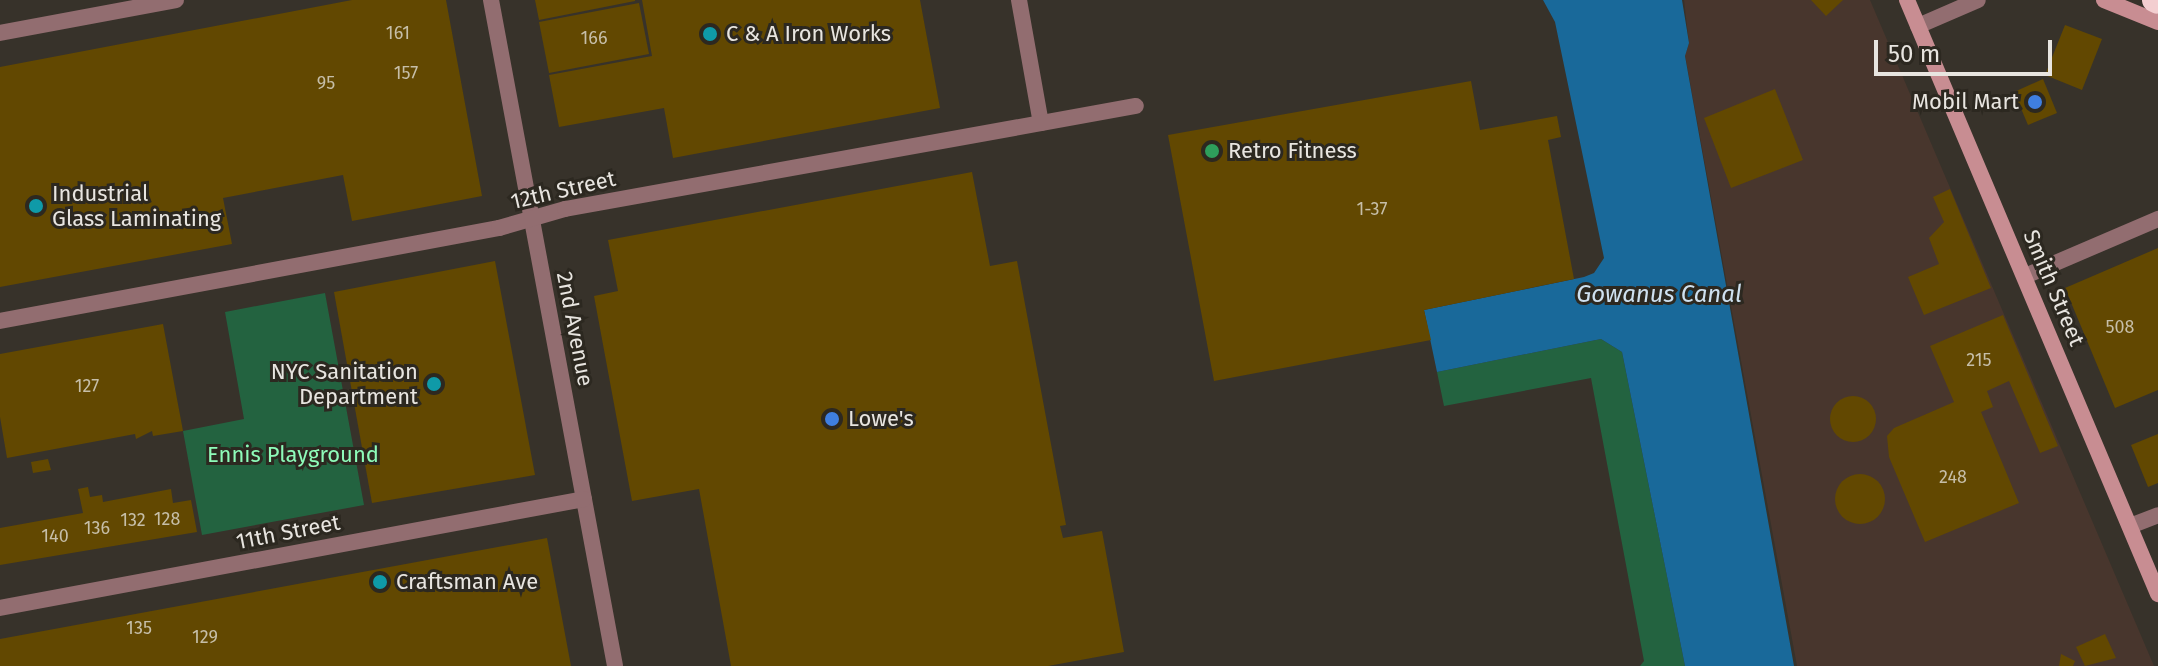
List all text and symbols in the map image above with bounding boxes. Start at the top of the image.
place label: C & A Iron Works [726,21,891,47]
house number: 161 [386,22,410,44]
scale bar [1878,24,2056,74]
marker: C & A Iron Works [701,25,719,43]
house number: 166 [581,27,607,49]
text: 50 m [1888,40,1940,68]
house number: 157 [394,62,418,84]
house number: 95 [317,72,335,94]
place label: Mobil Mart [1912,89,2019,115]
marker: Mobil Mart [2026,93,2044,111]
place label: Retro Fitness [1228,138,1357,164]
marker: Retro Fitness [1203,142,1221,160]
street label: 12th Street [508,165,618,215]
place label: Industrial Glass Laminating [52,180,221,232]
marker: Industrial Glass Laminating [27,197,45,215]
house number: 1-37 [1357,198,1387,220]
street label: Smith Street [2018,226,2090,350]
street label: 2nd Avenue [551,270,599,388]
water label: Gowanus Canal [1576,281,1742,309]
house number: 508 [2106,316,2134,338]
house number: 215 [1966,349,1992,371]
place label: NYC Sanitation Department [271,358,418,410]
house number: 127 [75,375,99,397]
marker: NYC Sanitation Department [425,375,443,393]
place label: Lowe's [848,406,914,432]
marker: Lowe's [823,410,841,428]
park label: Ennis Playground [207,442,379,468]
house number: 248 [1939,466,1967,488]
house number: 128 [154,508,180,530]
house number: 132 [120,509,146,531]
street label: 11th Street [234,509,342,555]
house number: 136 [84,517,110,539]
house number: 140 [41,525,69,547]
place label: Craftsman Ave [396,569,538,595]
marker: Craftsman Ave [371,573,389,591]
house number: 135 [126,617,152,639]
house number: 129 [192,626,218,648]

